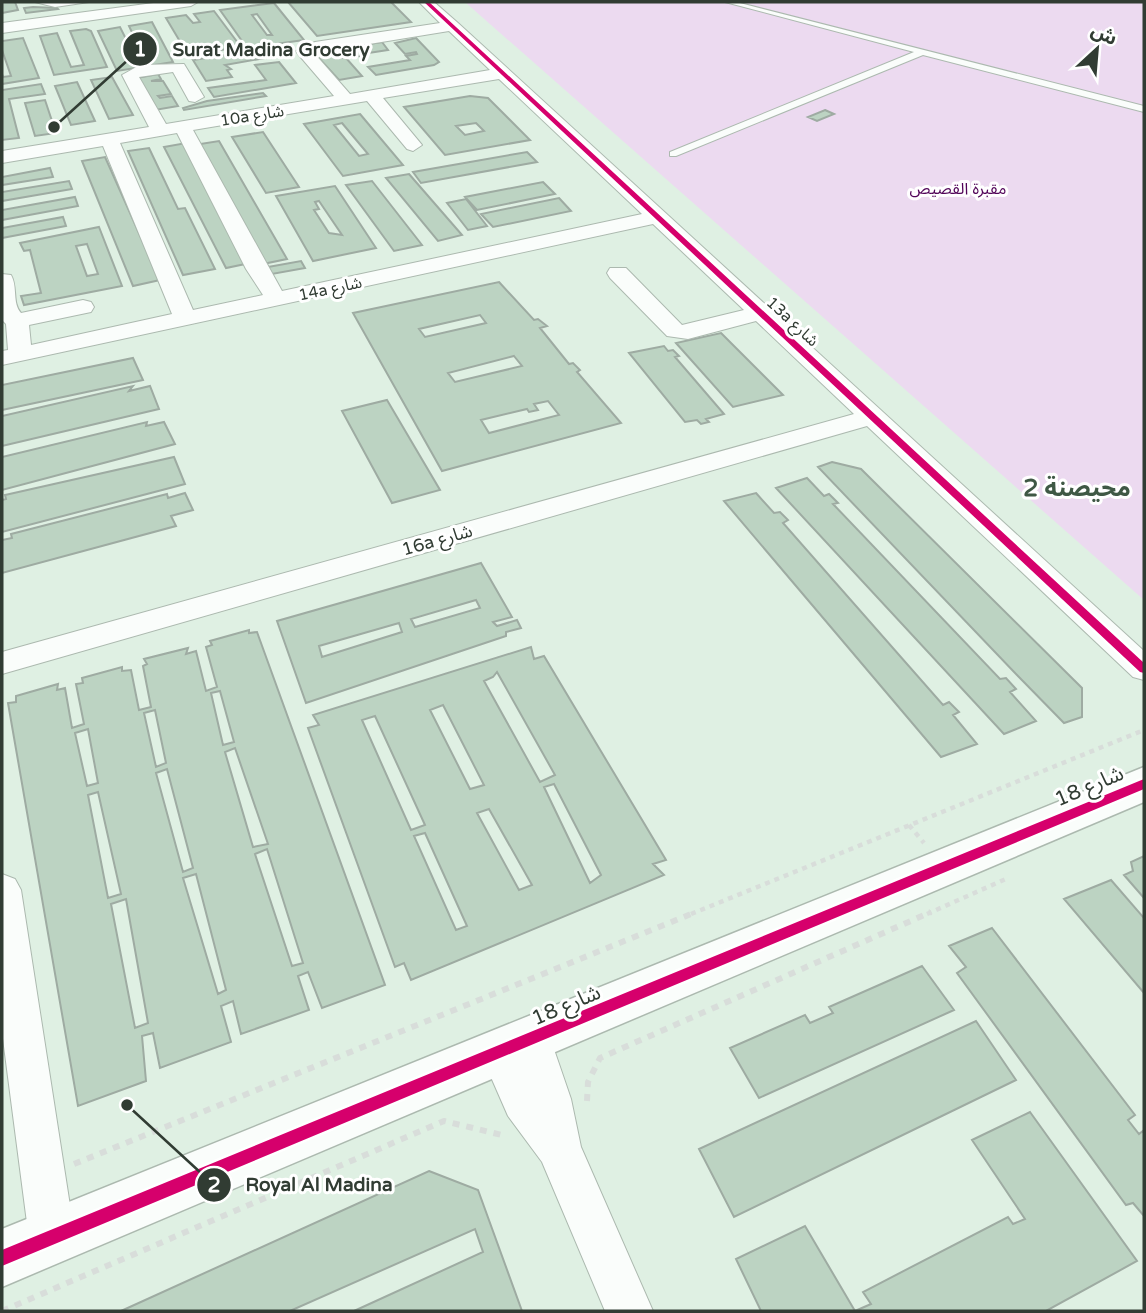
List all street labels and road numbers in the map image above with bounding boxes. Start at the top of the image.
street label: 10a شارع [219,101,286,133]
street label: 14a شارع [297,272,364,307]
street label: 13a شارع [761,292,823,352]
street label: 16a شارع [399,519,476,563]
street label: شارع 18 [1051,761,1128,814]
street label: شارع 18 [528,980,605,1033]

